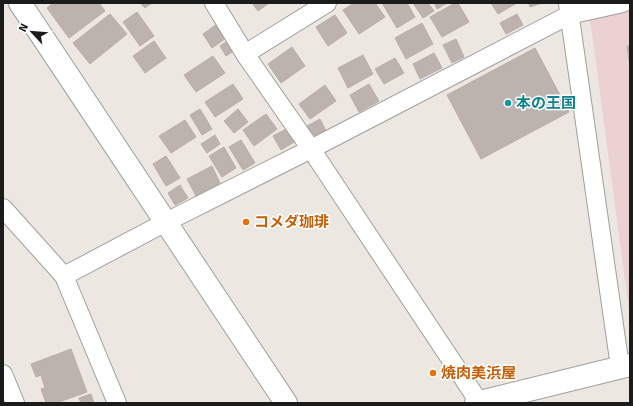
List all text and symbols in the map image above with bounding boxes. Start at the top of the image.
north arrow [12,12,52,52]
text: N [16,22,31,34]
place label: 本の王国 [516,94,576,112]
marker: 本の王国 [503,98,513,108]
place label: コメダ珈琲 [254,213,329,231]
marker: コメダ珈琲 [241,217,251,227]
place label: 焼肉美浜屋 [441,364,516,382]
marker: 焼肉美浜屋 [428,368,438,378]

